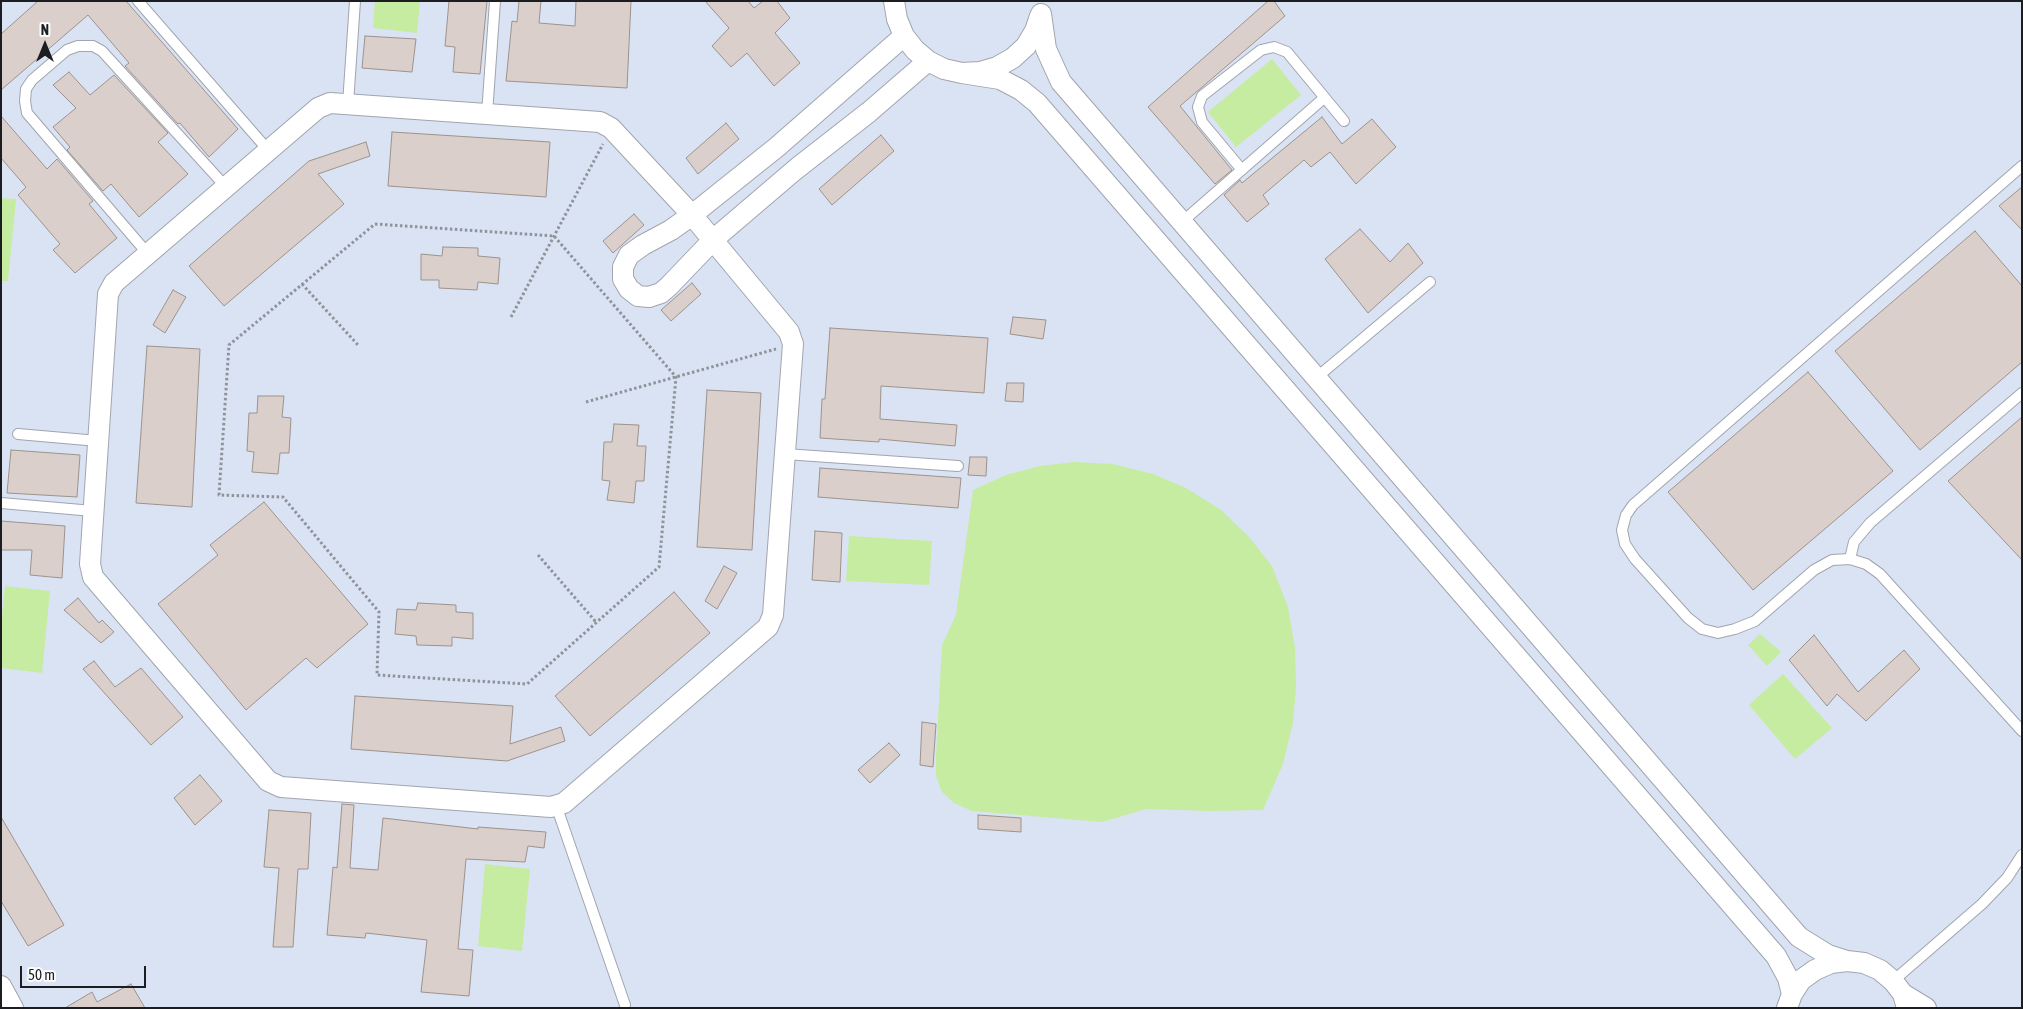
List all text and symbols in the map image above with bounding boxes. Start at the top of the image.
north arrow [20,20,70,70]
text: N [41,22,49,38]
scale bar [22,956,149,988]
text: 50 m [28,966,55,983]

